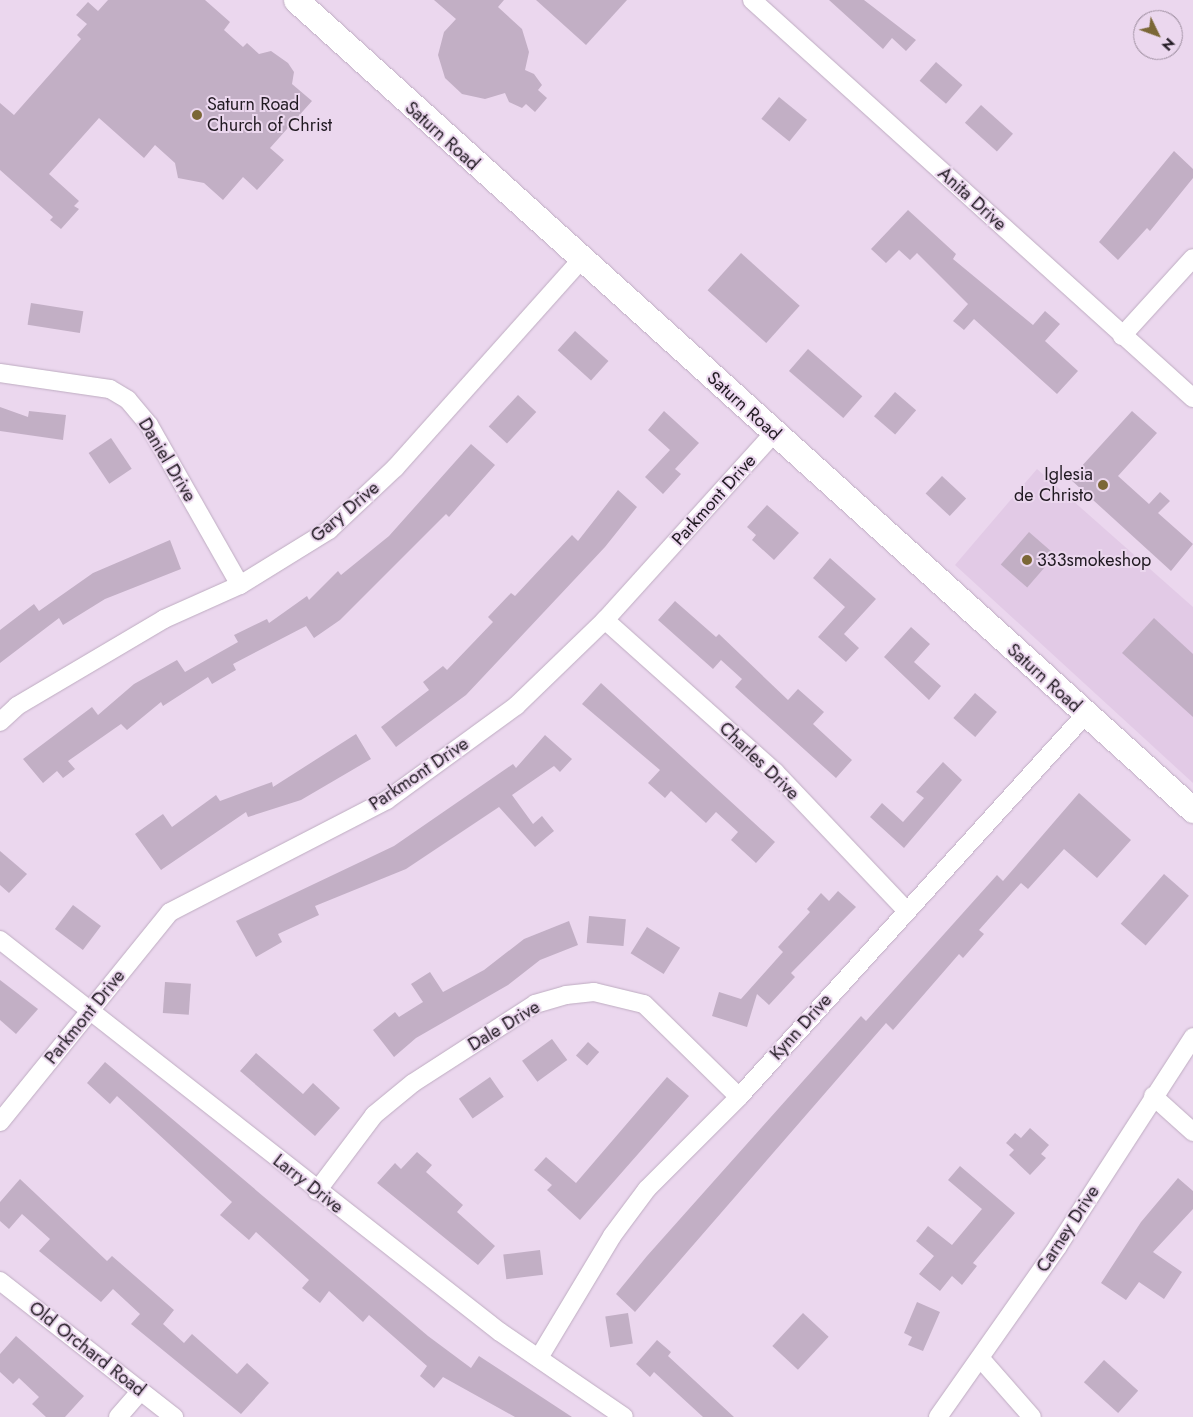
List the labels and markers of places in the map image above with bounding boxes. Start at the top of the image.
place label: Saturn Road Church of Christ [207,94,332,136]
marker: Saturn Road Church of Christ [191,109,203,121]
place label: Iglesia de Christo [1014,464,1093,506]
marker: Iglesia de Christo [1097,479,1109,491]
place label: 333smokeshop [1037,549,1151,571]
marker: 333smokeshop [1021,554,1033,566]

